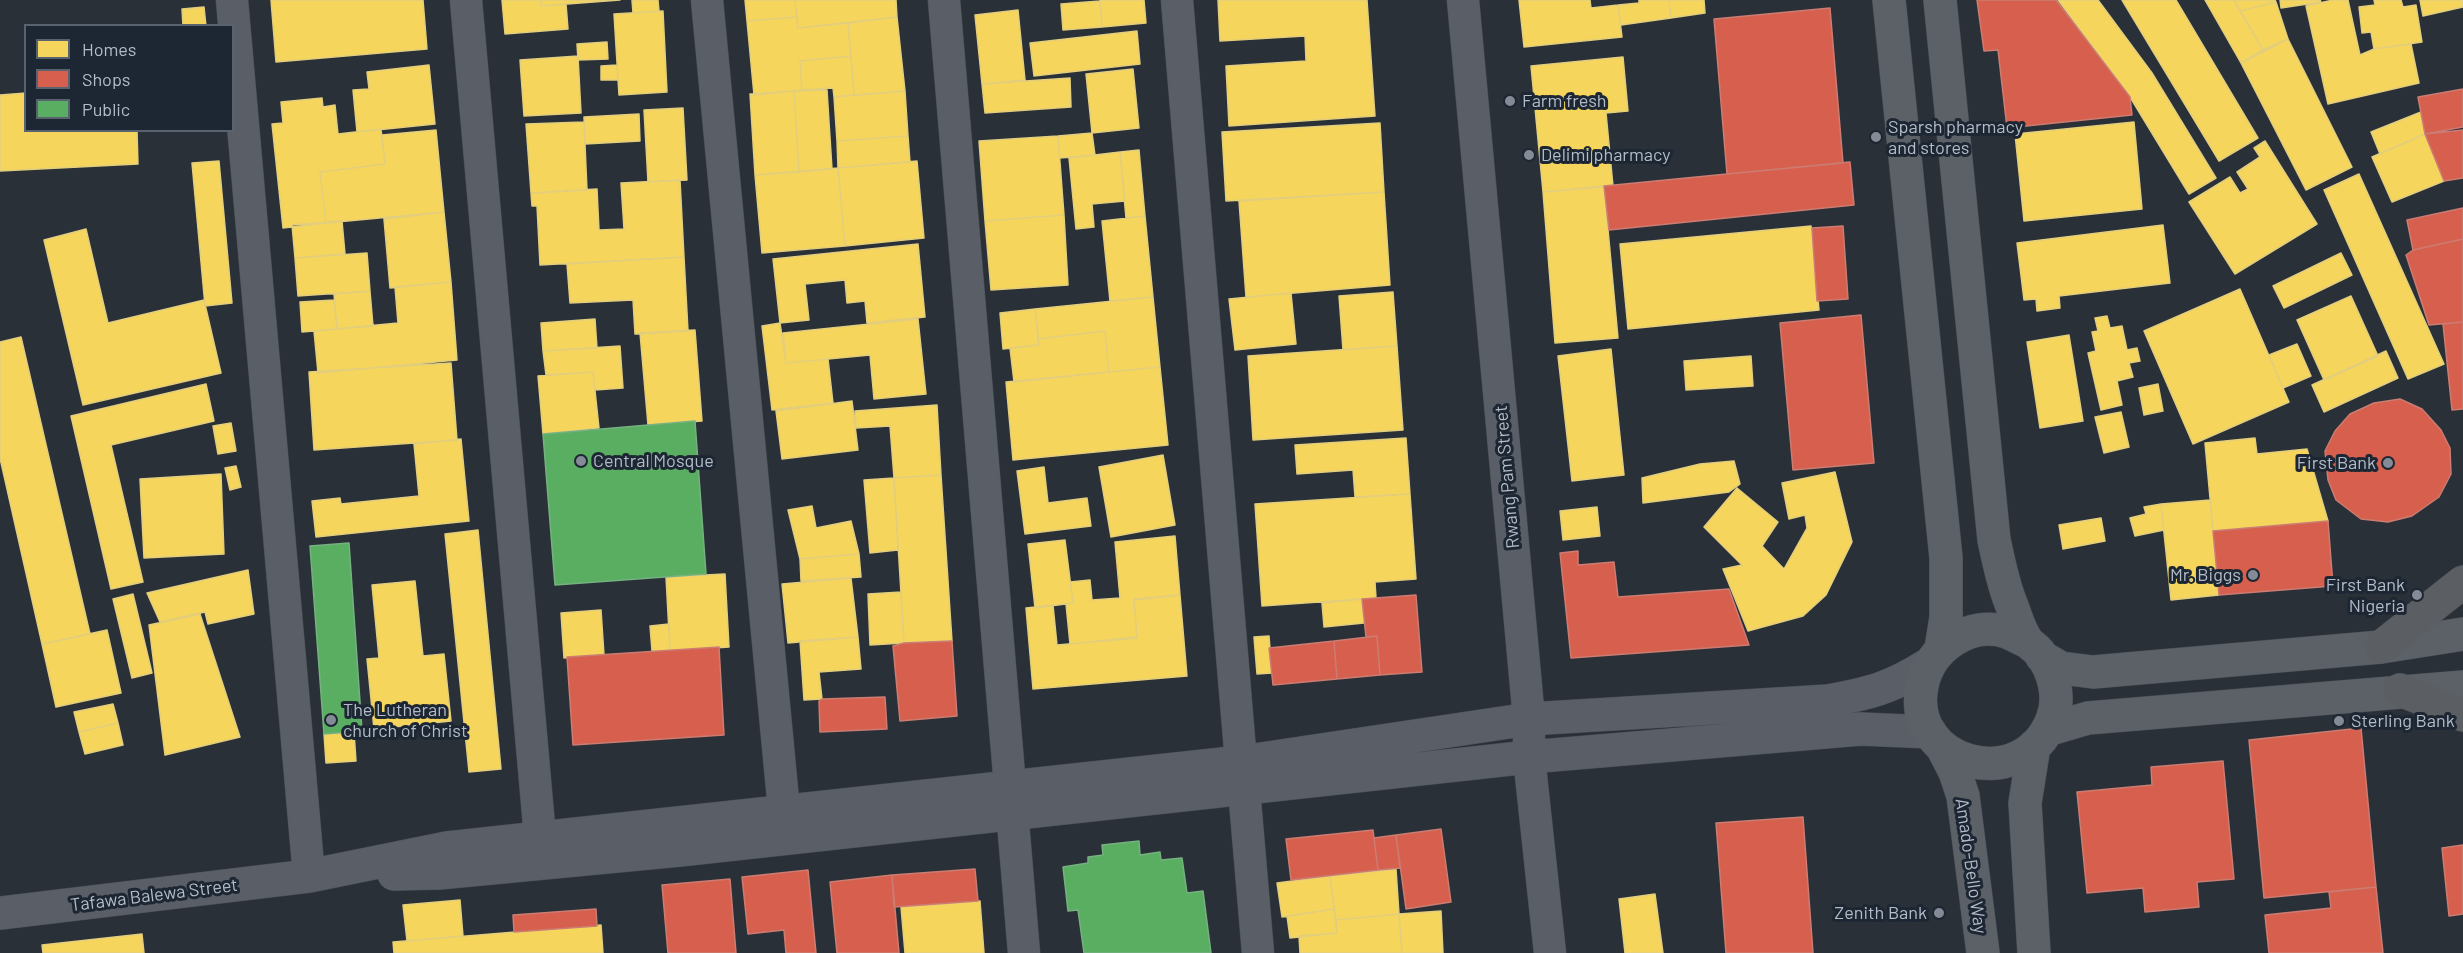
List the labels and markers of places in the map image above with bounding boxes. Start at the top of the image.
place label: Farm fresh [1522,90,1607,112]
marker: Farm fresh [1503,94,1517,108]
place label: Sparsh pharmacy and stores [1888,116,2023,158]
marker: Sparsh pharmacy and stores [1869,130,1883,144]
place label: Delimi pharmacy [1541,144,1671,166]
marker: Delimi pharmacy [1522,148,1536,162]
place label: Central Mosque [593,450,714,472]
place label: First Bank [2297,452,2376,474]
marker: Central Mosque [574,454,588,468]
marker: First Bank [2381,456,2395,470]
place label: Mr. Biggs [2170,564,2241,586]
marker: Mr. Biggs [2246,568,2260,582]
place label: First Bank Nigeria [2326,574,2405,616]
marker: First Bank Nigeria [2410,588,2424,602]
place label: The Lutheran church of Christ [343,699,468,742]
place label: Sterling Bank [2351,710,2455,732]
marker: The Lutheran church of Christ [324,713,338,727]
marker: Sterling Bank [2332,714,2346,728]
place label: Zenith Bank [1834,902,1927,924]
marker: Zenith Bank [1932,906,1946,920]

